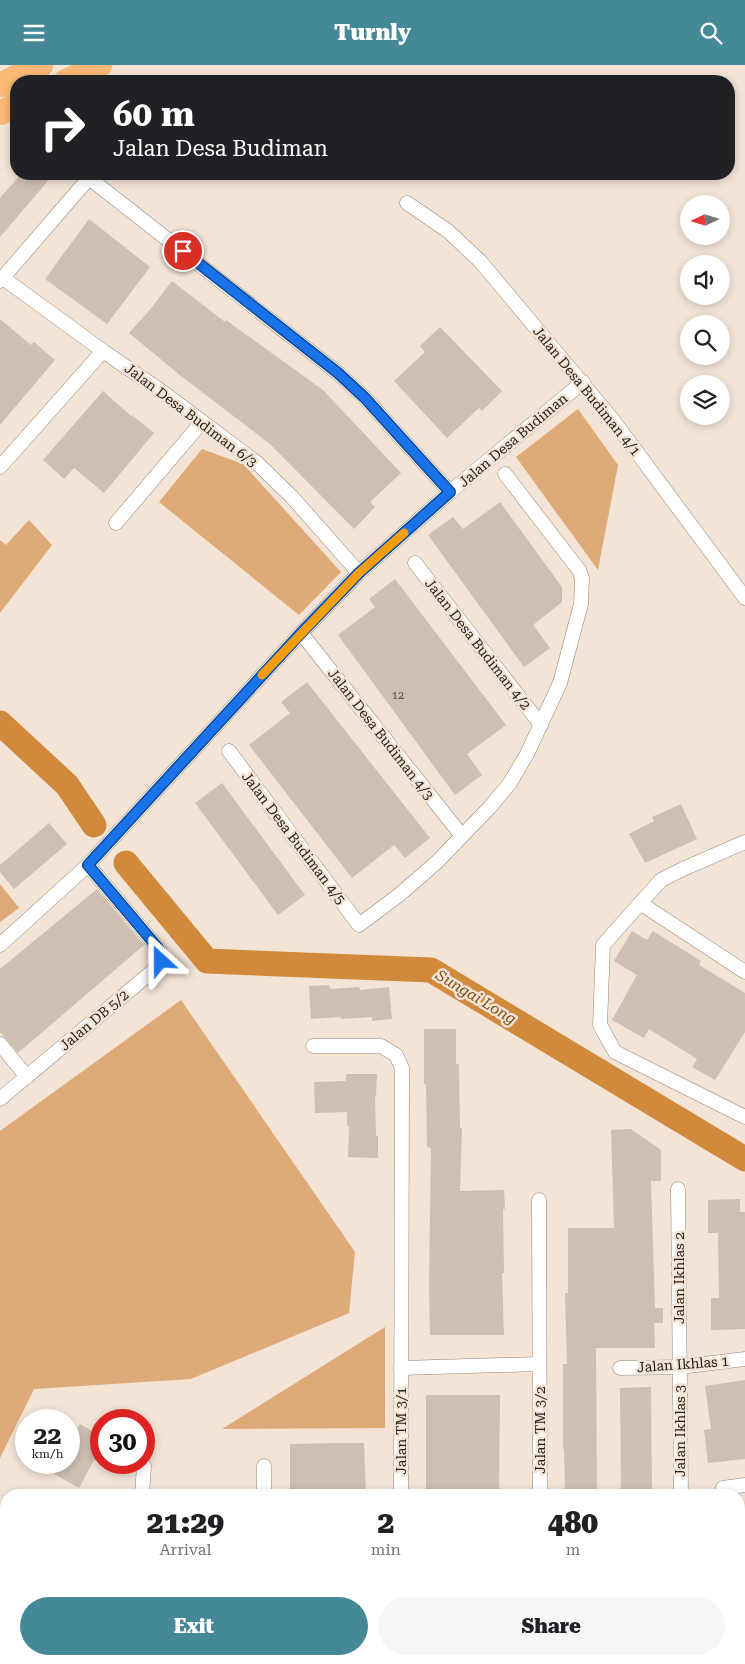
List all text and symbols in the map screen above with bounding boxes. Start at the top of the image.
icon: menu [20,19,48,47]
icon: search [697,19,725,47]
text: Turnly [334,20,411,45]
text: 60 m [113,94,195,135]
icon: right [30,95,95,160]
text: Jalan Desa Budiman [113,136,328,161]
north arrow [680,195,730,245]
map controls [680,195,730,425]
pin [162,230,204,272]
icon: arrive [169,237,197,265]
button: sound [680,255,730,305]
button: search [680,315,730,365]
street label: Jalan Desa Budiman 4/1 [530,323,644,459]
street label: Jalan Desa Budiman 6/3 [122,360,261,470]
button: layers [680,375,730,425]
street label: Jalan Desa Budiman [455,390,571,490]
street label: Jalan Desa Budiman 4/2 [422,575,534,713]
street label: Jalan Desa Budiman 4/3 [325,665,437,803]
house number: 12 [392,689,404,702]
street label: Jalan Desa Budiman 4/5 [239,769,349,908]
position arrow [134,934,186,986]
water label: Sungai Long [432,965,520,1028]
street label: Jalan DB 5/2 [56,986,132,1053]
street label: Jalan Ikhlas 2 [671,1232,687,1324]
street label: Jalan Ikhlas 1 [636,1353,730,1375]
street label: Jalan Ikhlas 3 [672,1385,688,1477]
street label: Jalan TM 3/2 [532,1386,548,1474]
street label: Jalan TM 3/1 [393,1387,409,1475]
speed limit sign: 30 [90,1409,155,1474]
text: 22 [33,1421,62,1450]
text: km/h [31,1447,64,1461]
text: 21:29 [147,1505,224,1540]
text: 2 [377,1505,394,1540]
text: 480 [548,1505,598,1540]
text: Arrival [159,1540,211,1559]
text: min [371,1540,401,1559]
text: m [566,1540,580,1559]
button: Exit [20,1597,368,1655]
button: Share [378,1597,725,1655]

